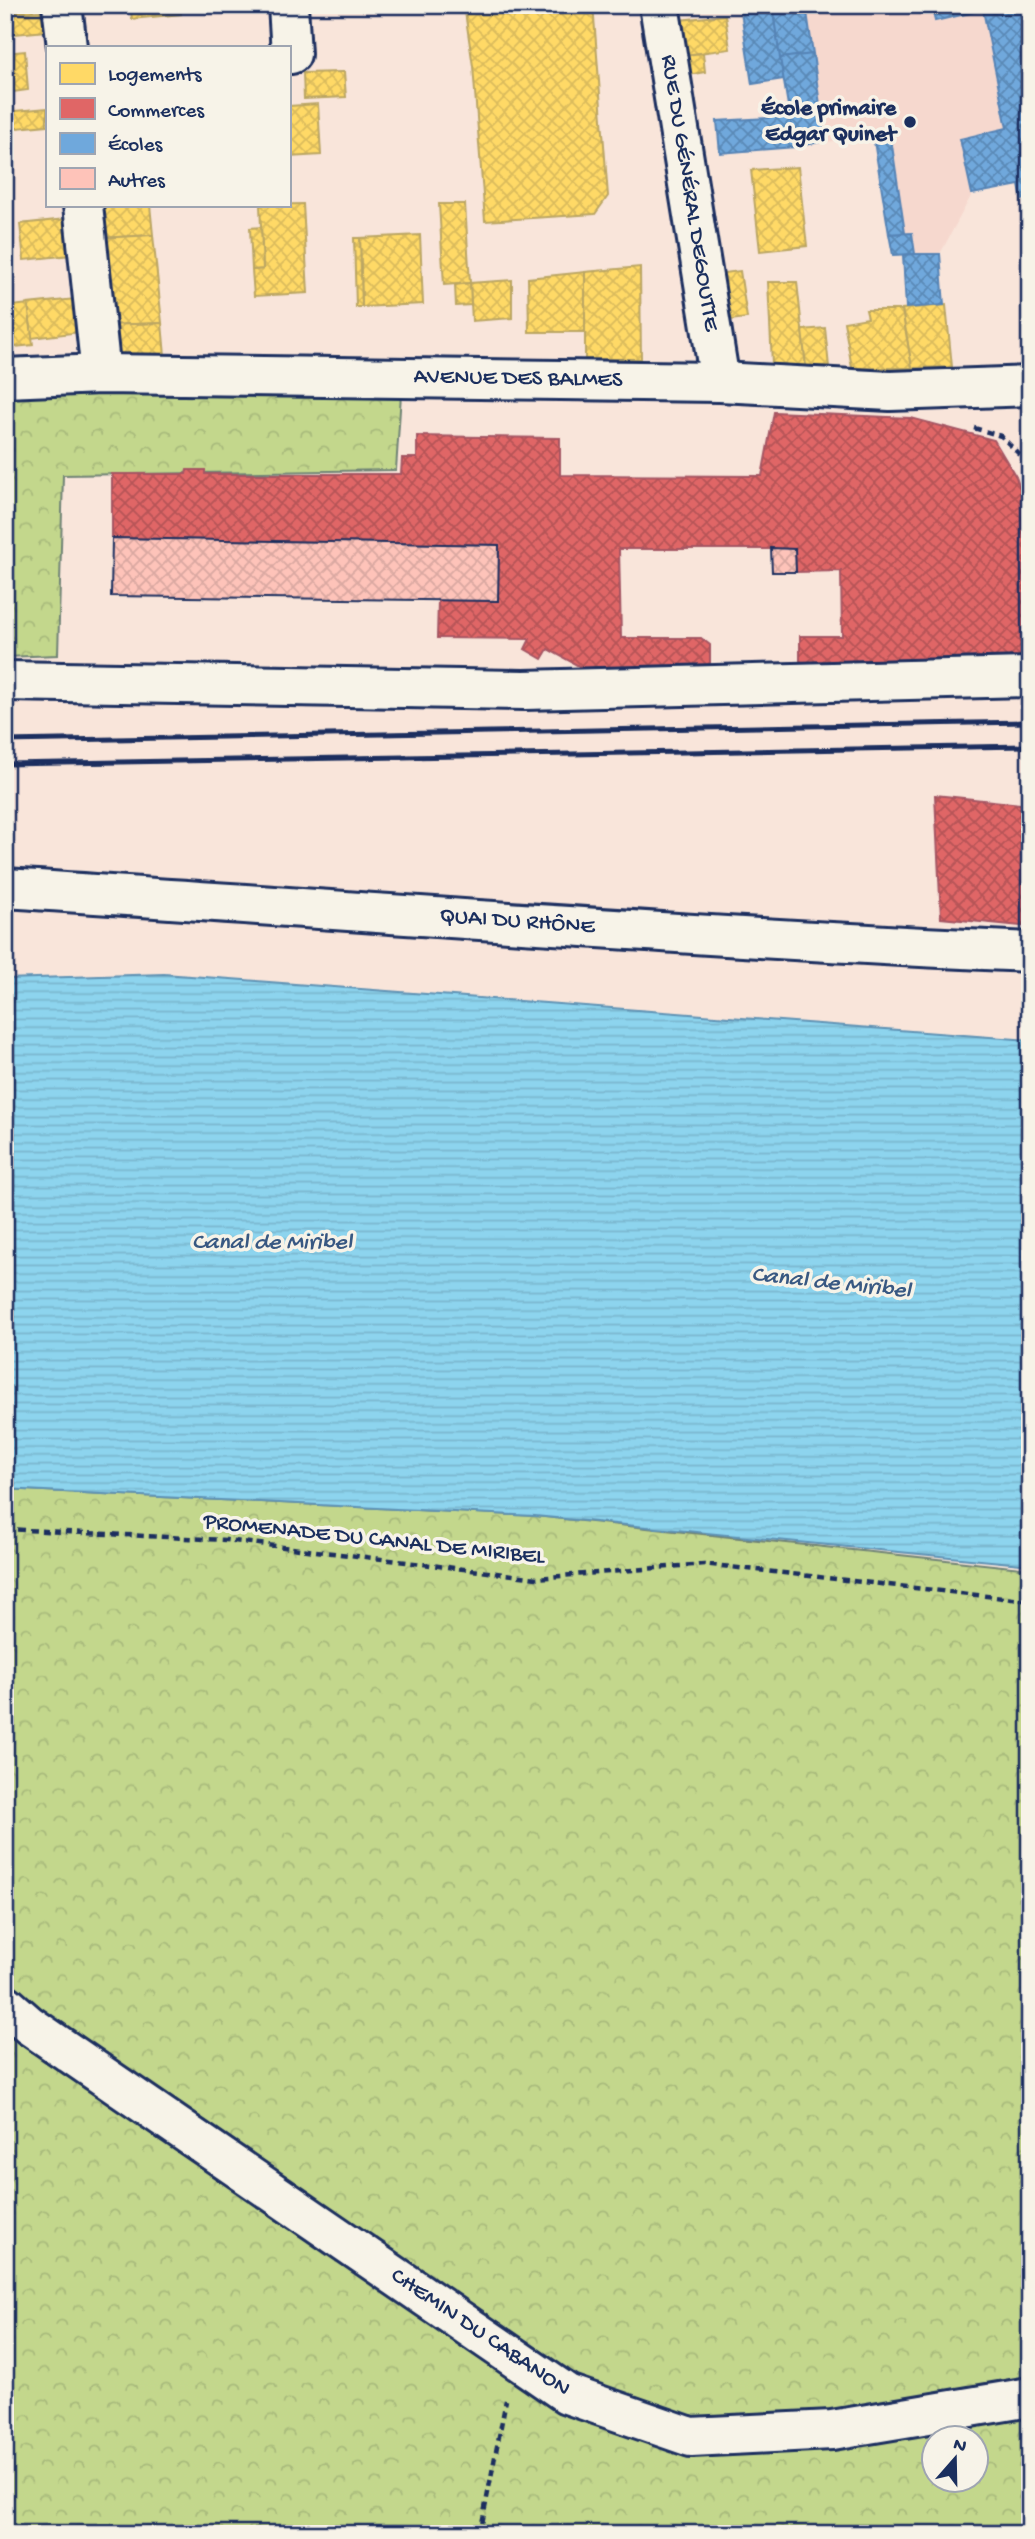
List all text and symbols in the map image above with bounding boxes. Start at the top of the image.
legend [46,46,290,206]
street label: RUE DU GÉNÉRAL DEGOUTTE [654,53,724,335]
text: Logements [108,64,203,89]
place label: École primaire Edgar Quinet [761,96,899,149]
text: Commerces [108,100,205,125]
marker: École primaire Edgar Quinet [902,114,918,130]
text: Écoles [108,134,164,159]
text: Autres [108,170,166,195]
street label: AVENUE DES BALMES [413,364,623,394]
street label: QUAI DU RHÔNE [439,903,597,941]
water label: Canal de Miribel [192,1229,354,1258]
water label: Canal de Miribel [750,1261,914,1307]
street label: PROMENADE DU CANAL DE MIRIBEL [201,1509,547,1572]
street label: CHEMIN DU CABANON [385,2263,575,2403]
north arrow [920,2424,990,2494]
text: N [950,2433,969,2459]

